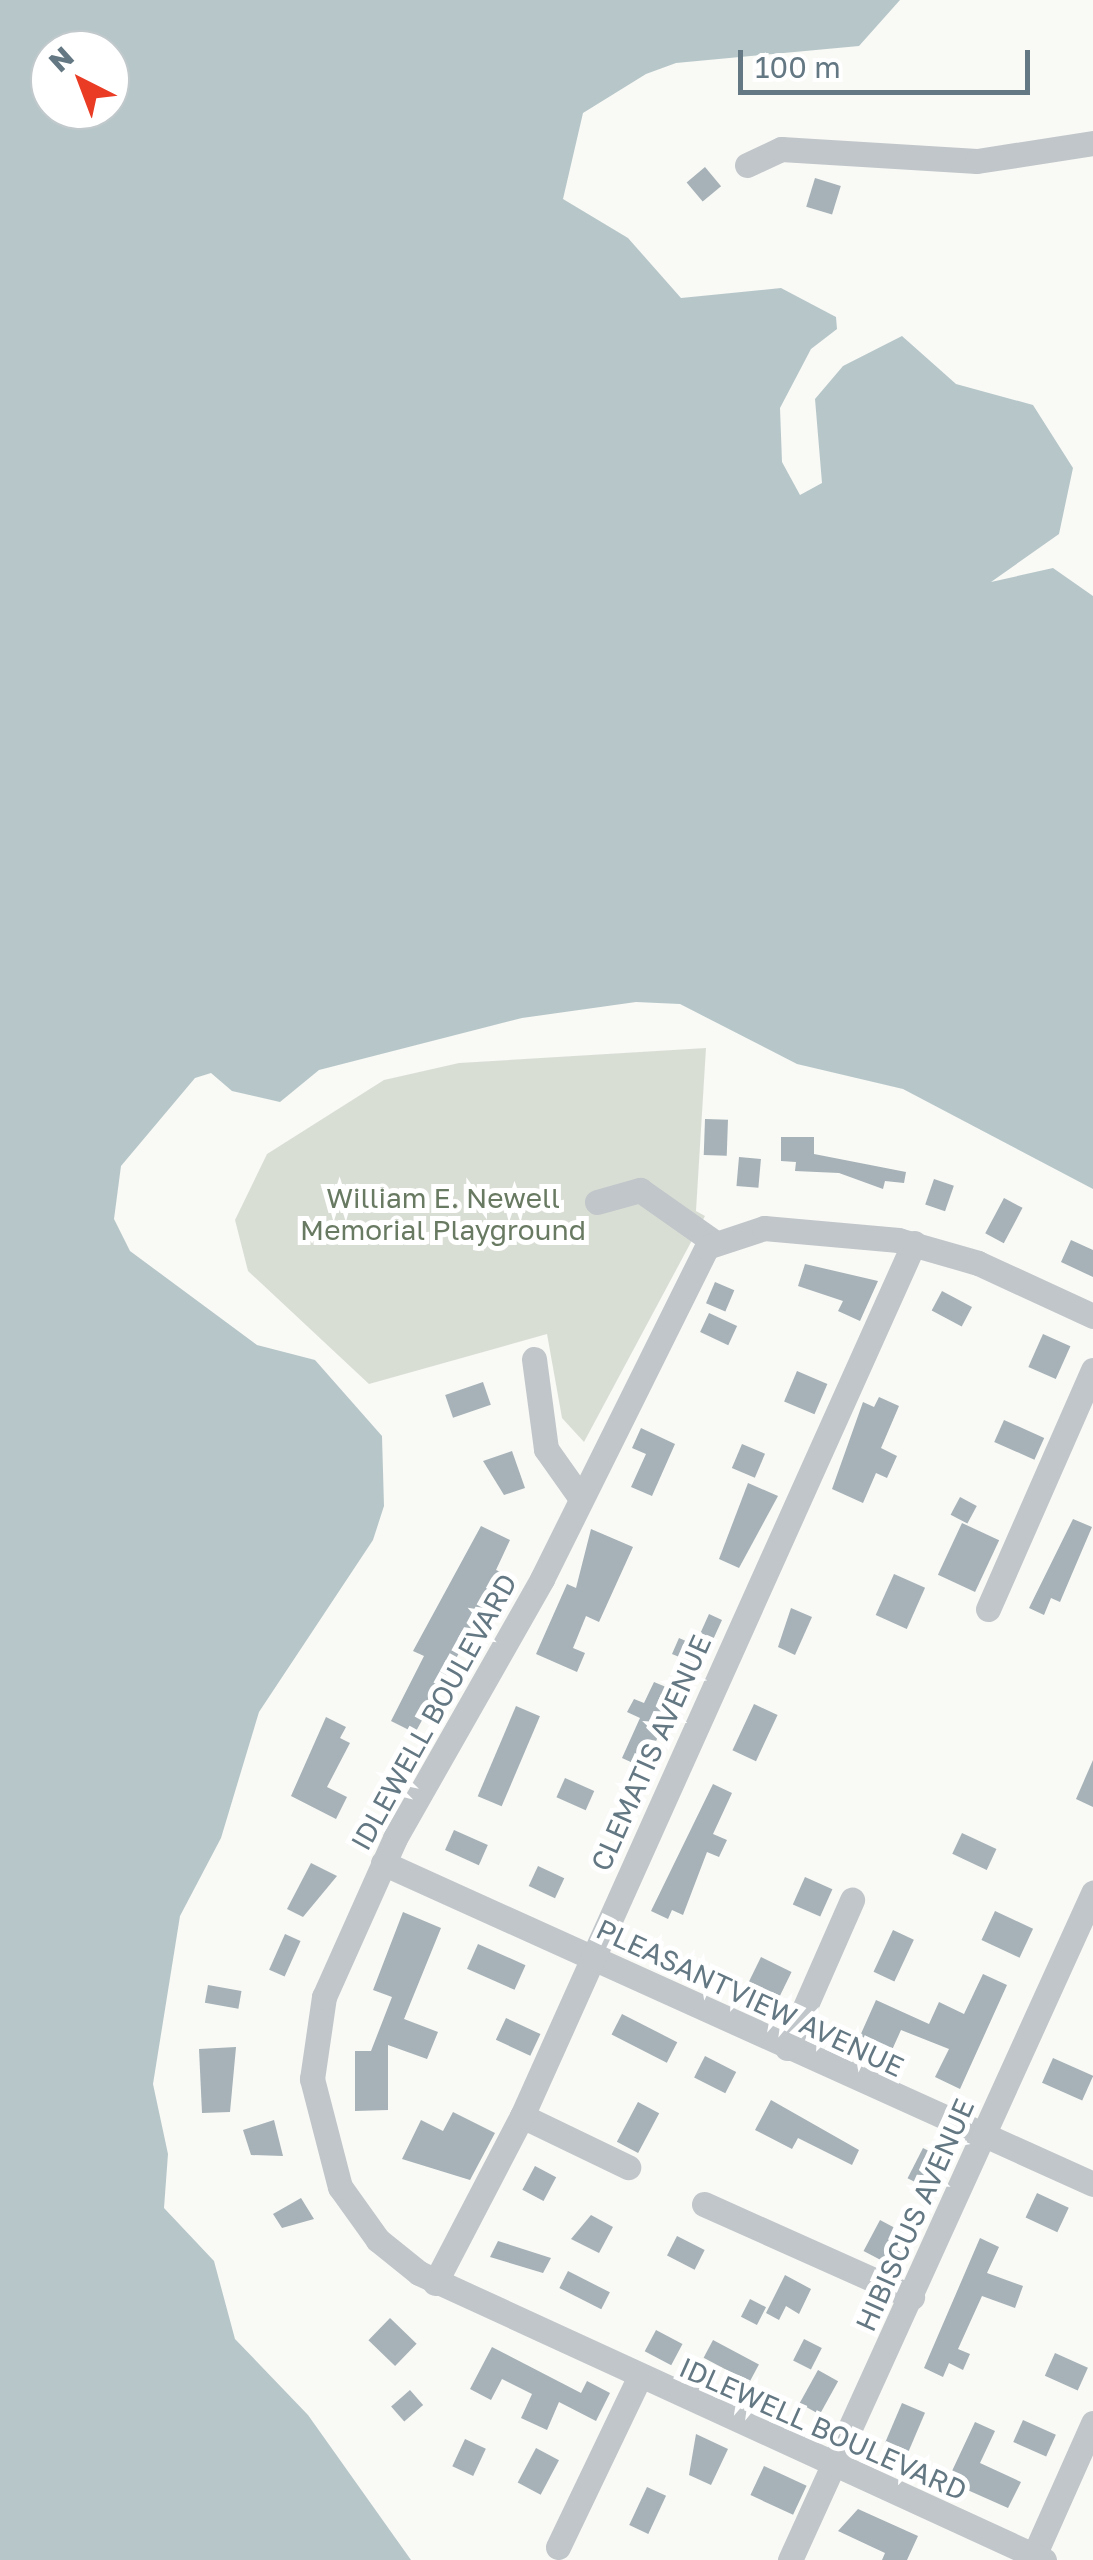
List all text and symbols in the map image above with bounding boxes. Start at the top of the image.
north arrow [30,30,130,130]
scale bar [743,30,1036,92]
text: N [42,39,80,78]
text: 100 m [755,49,841,85]
park label: William E. Newell Memorial Playground [300,1181,586,1247]
street label: IDLEWELL BOULEVARD [344,1568,524,1856]
street label: CLEMATIS AVENUE [584,1630,718,1876]
street label: PLEASANTVIEW AVENUE [591,1912,909,2084]
street label: HIBISCUS AVENUE [849,2094,981,2336]
street label: IDLEWELL BOULEVARD [674,2350,972,2508]

